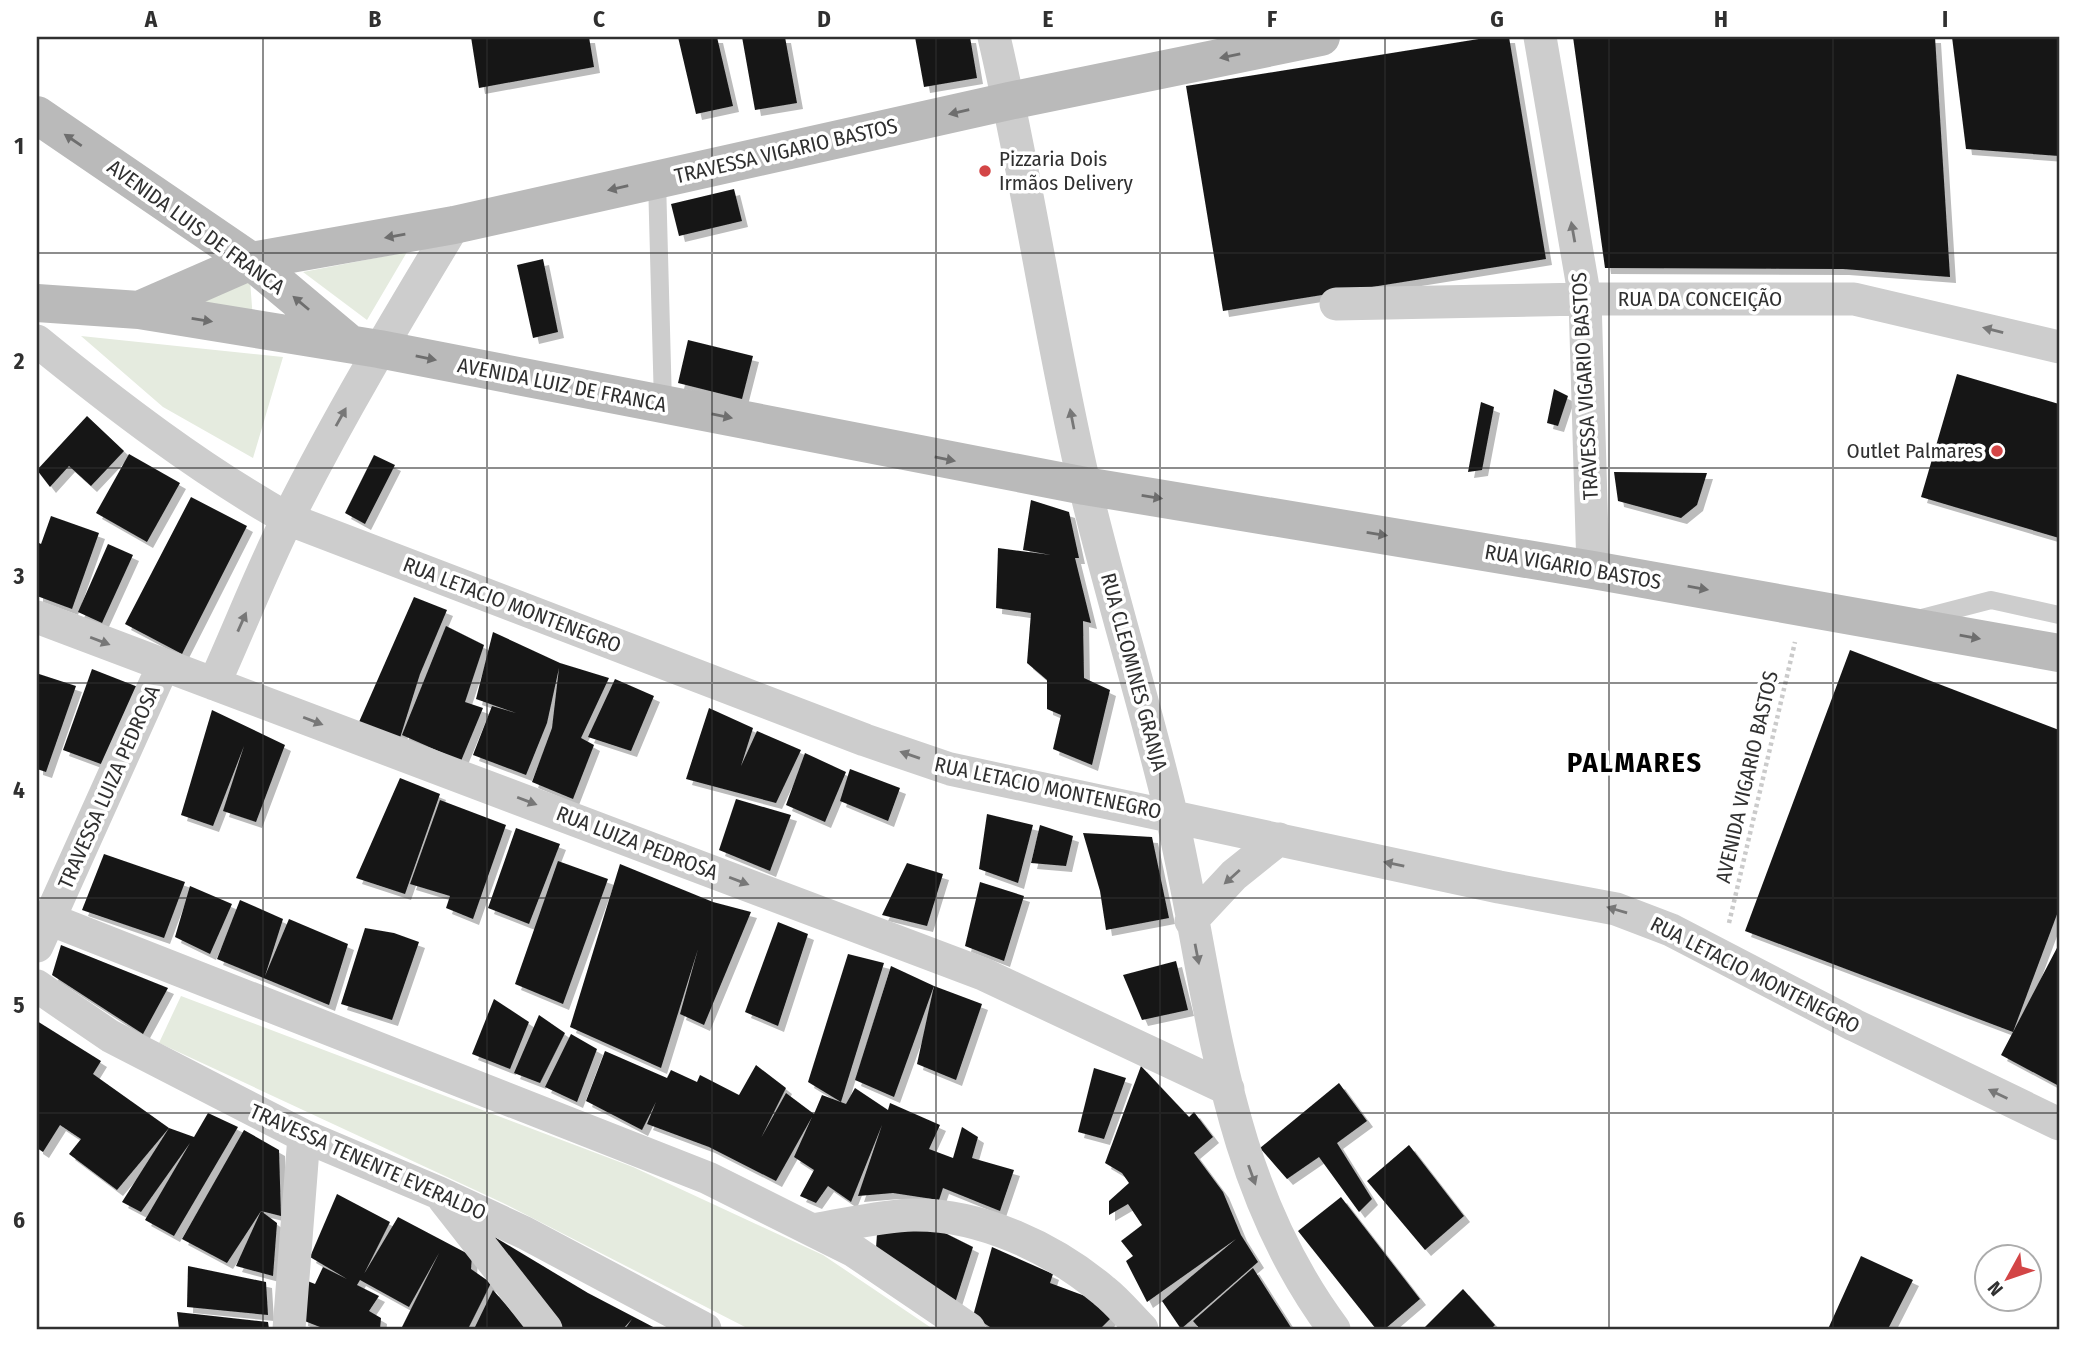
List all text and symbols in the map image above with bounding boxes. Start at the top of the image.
text: A [144,5,158,33]
text: B [369,5,382,33]
text: C [593,5,605,33]
text: D [817,5,831,33]
text: E [1043,5,1054,33]
text: F [1267,5,1277,33]
text: G [1490,5,1504,33]
text: H [1714,5,1728,33]
text: I [1942,5,1948,33]
one-way arrow [1219,50,1241,61]
one-way arrow [948,107,970,118]
street label: TRAVESSA VIGARIO BASTOS [672,113,900,189]
text: 1 [14,132,24,160]
one-way arrow [64,134,83,147]
place label: Pizzaria Dois Irmãos Delivery [999,146,1134,196]
street label: AVENIDA LUIS DE FRANCA [102,154,290,300]
marker: Pizzaria Dois Irmãos Delivery [977,163,993,179]
one-way arrow [606,183,628,194]
one-way arrow [1567,221,1578,243]
one-way arrow [384,231,406,242]
street label: TRAVESSA VIGARIO BASTOS [1566,271,1604,501]
street label: RUA DA CONCEIÇÃO [1618,286,1782,312]
one-way arrow [292,296,309,311]
one-way arrow [191,315,213,326]
one-way arrow [1982,324,2004,335]
text: 2 [13,347,25,375]
street label: AVENIDA LUIZ DE FRANCA [455,352,669,418]
one-way arrow [415,353,437,364]
one-way arrow [335,407,347,427]
one-way arrow [1066,408,1077,430]
one-way arrow [711,410,733,421]
place label: Outlet Palmares [1847,438,1983,464]
marker: Outlet Palmares [1989,443,2005,459]
one-way arrow [934,454,956,465]
one-way arrow [1141,492,1163,503]
one-way arrow [1366,529,1388,540]
street label: RUA VIGARIO BASTOS [1483,539,1663,595]
street label: RUA LETACIO MONTENEGRO [399,551,625,659]
text: 3 [13,562,25,590]
street label: RUA CLEOMINES GRANJA [1095,570,1173,774]
one-way arrow [1687,583,1709,594]
one-way arrow [237,611,248,632]
one-way arrow [1959,632,1981,643]
one-way arrow [90,636,111,647]
street label: AVENIDA VIGARIO BASTOS [1710,668,1784,886]
street label: TRAVESSA LUIZA PEDROSA [52,681,166,893]
one-way arrow [303,716,324,727]
district label: PALMARES [1567,746,1703,779]
one-way arrow [899,749,920,760]
street label: RUA LETACIO MONTENEGRO [932,751,1164,825]
text: 4 [13,776,25,804]
one-way arrow [516,796,537,807]
street label: RUA LUIZA PEDROSA [553,800,721,886]
one-way arrow [1383,859,1405,870]
one-way arrow [1223,869,1241,885]
one-way arrow [729,876,750,887]
one-way arrow [1606,905,1627,915]
street label: RUA LETACIO MONTENEGRO [1646,911,1864,1039]
one-way arrow [1192,943,1203,965]
text: 5 [13,991,25,1019]
one-way arrow [1988,1088,2008,1100]
street label: TRAVESSA TENENTE EVERALDO [246,1098,490,1226]
one-way arrow [1247,1164,1258,1185]
text: 6 [13,1206,25,1234]
north arrow [1974,1244,2044,1314]
text: N [1983,1277,2008,1300]

